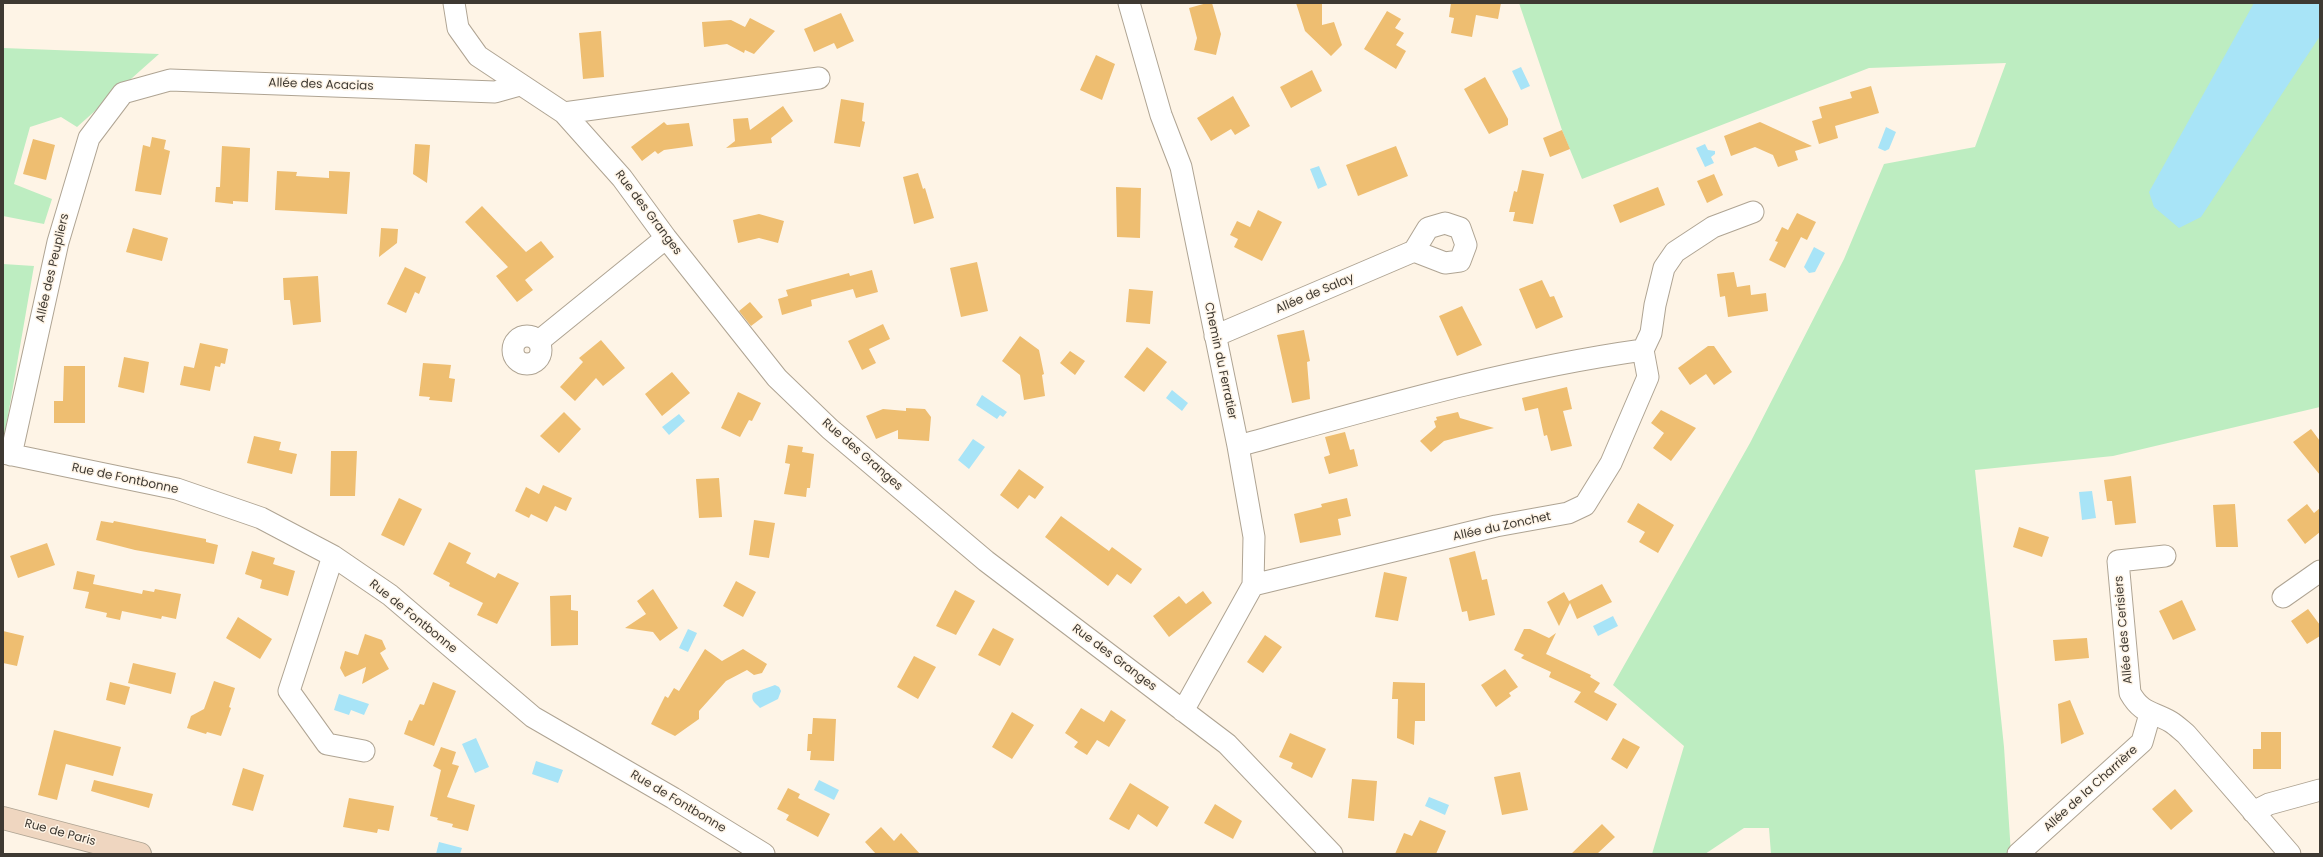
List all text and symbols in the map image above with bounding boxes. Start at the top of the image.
street label: Allée des Acacias [268,76,374,94]
street label: Rue des Granges [612,168,684,258]
street label: Allée des Peupliers [33,212,73,324]
street label: Allée de Salay [1274,271,1356,317]
street label: Chemin du Ferratier [1201,301,1239,421]
street label: Rue des Granges [819,416,905,494]
street label: Rue de Fontbonne [70,461,180,497]
street label: Allée du Zonchet [1452,510,1552,544]
street label: Allée des Cerisiers [2112,575,2136,685]
street label: Rue de Fontbonne [366,577,460,657]
street label: Rue des Granges [1069,622,1159,694]
street label: Allée de la Charrière [2041,743,2141,835]
street label: Rue de Fontbonne [628,768,728,836]
street label: Rue de Paris [23,817,97,849]

